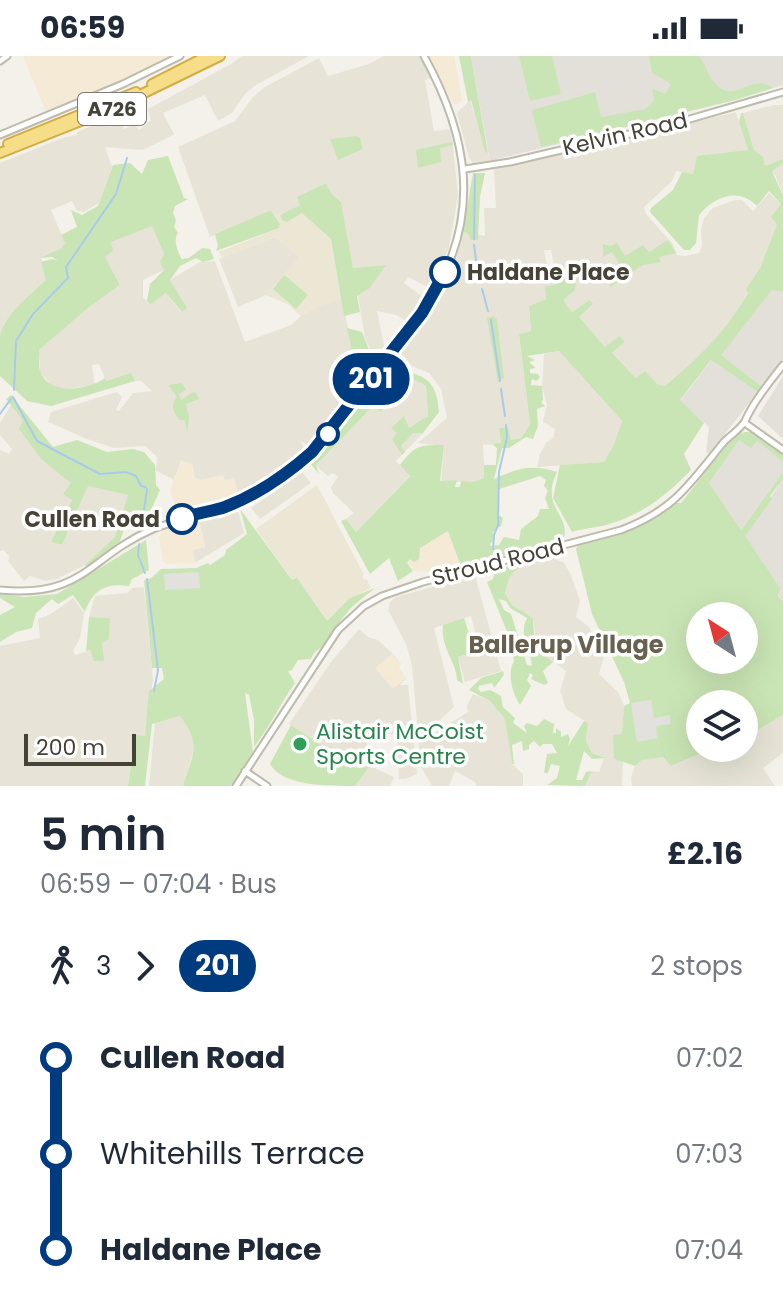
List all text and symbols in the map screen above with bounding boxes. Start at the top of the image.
text: 06:59 [40,6,125,49]
road number: A726 [78,93,146,125]
street label: Kelvin Road [560,105,690,163]
marker: Haldane Place [430,257,460,287]
place label: Haldane Place [467,257,629,288]
line badge: 201 [325,353,417,405]
text: 201 [349,359,393,398]
unlabelled marker [317,423,339,445]
place label: Cullen Road [24,504,160,535]
marker: Cullen Road [167,504,197,534]
street label: Stroud Road [429,531,567,593]
north arrow [686,602,758,674]
map controls [686,602,758,762]
district label: Ballerup Village [468,628,664,661]
button: layers [686,690,758,762]
place label: Alistair McCoist Sports Centre [316,716,484,772]
scale bar [24,730,136,766]
text: 200 m [36,732,105,763]
marker: Alistair McCoist Sports Centre [291,735,309,753]
text: 5 min [40,804,166,865]
text: £2.16 [667,832,743,875]
text: 06:59 – 07:04 · Bus [40,866,277,902]
icon: walk [40,944,84,988]
icon: forward [123,944,167,988]
text: 201 [195,946,240,985]
text: 3 [96,948,111,984]
text: 2 stops [650,948,743,984]
text: Cullen Road [100,1036,285,1079]
text: 07:02 [676,1040,743,1076]
text: Whitehills Terrace [100,1132,365,1175]
text: 07:03 [675,1136,743,1172]
text: Haldane Place [100,1228,322,1271]
text: 07:04 [674,1232,743,1268]

